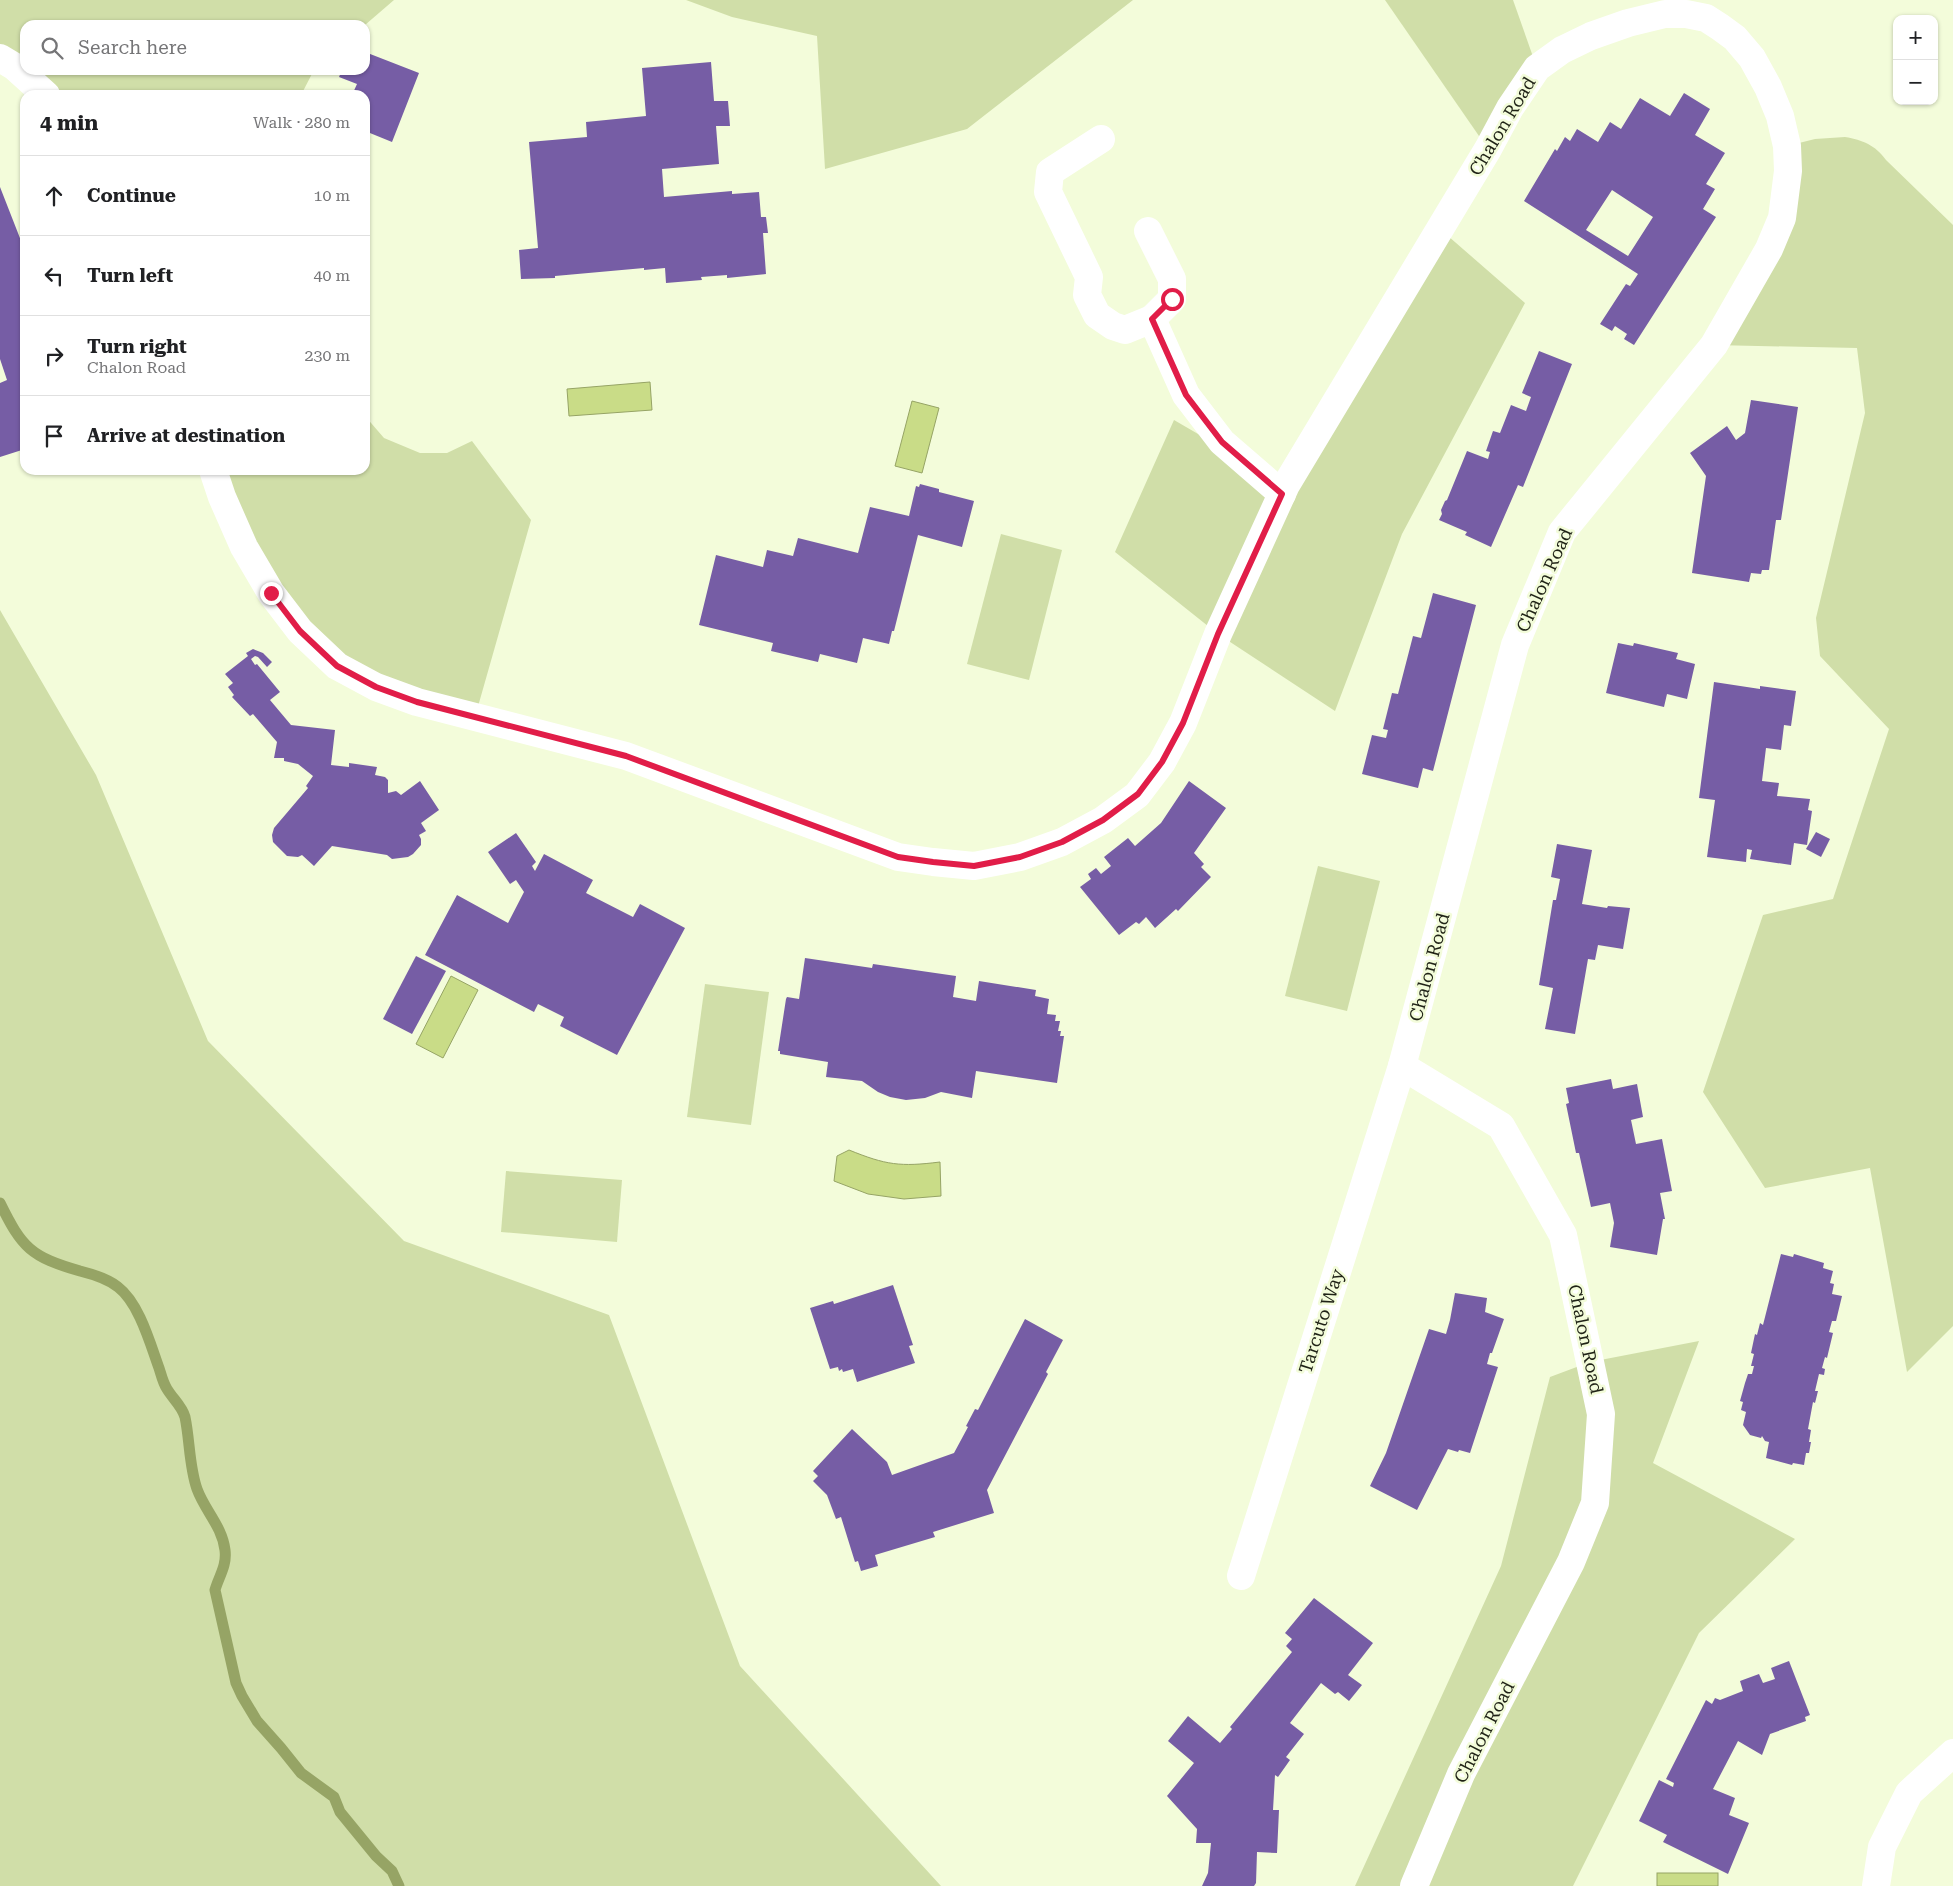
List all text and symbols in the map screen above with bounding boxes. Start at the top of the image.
map controls [1893,15,1938,105]
button: + [1893,15,1938,60]
search box [20,20,370,75]
icon: search [38,34,66,62]
text: Search here [78,36,187,59]
button: − [1893,60,1938,105]
street label: Chalon Road [1464,72,1540,179]
text: 4 min [40,111,98,135]
text: Walk · 280 m [253,113,350,132]
icon: ahead [40,182,68,210]
text: Continue [87,184,176,207]
text: 10 m [313,186,350,205]
icon: left [40,262,68,290]
text: Turn left [87,264,173,287]
text: 40 m [313,266,350,285]
route start [1161,288,1184,311]
text: Turn right [87,335,187,358]
icon: right [40,342,68,370]
text: 230 m [304,346,350,365]
text: Chalon Road [87,358,186,377]
icon: arrive [40,422,68,450]
text: Arrive at destination [87,424,285,447]
street label: Chalon Road [1512,524,1576,635]
route end [260,582,283,605]
street label: Chalon Road [1404,910,1454,1023]
street label: Tarcuto Way [1294,1266,1348,1376]
street label: Chalon Road [1564,1282,1608,1396]
street label: Chalon Road [1449,1677,1519,1786]

